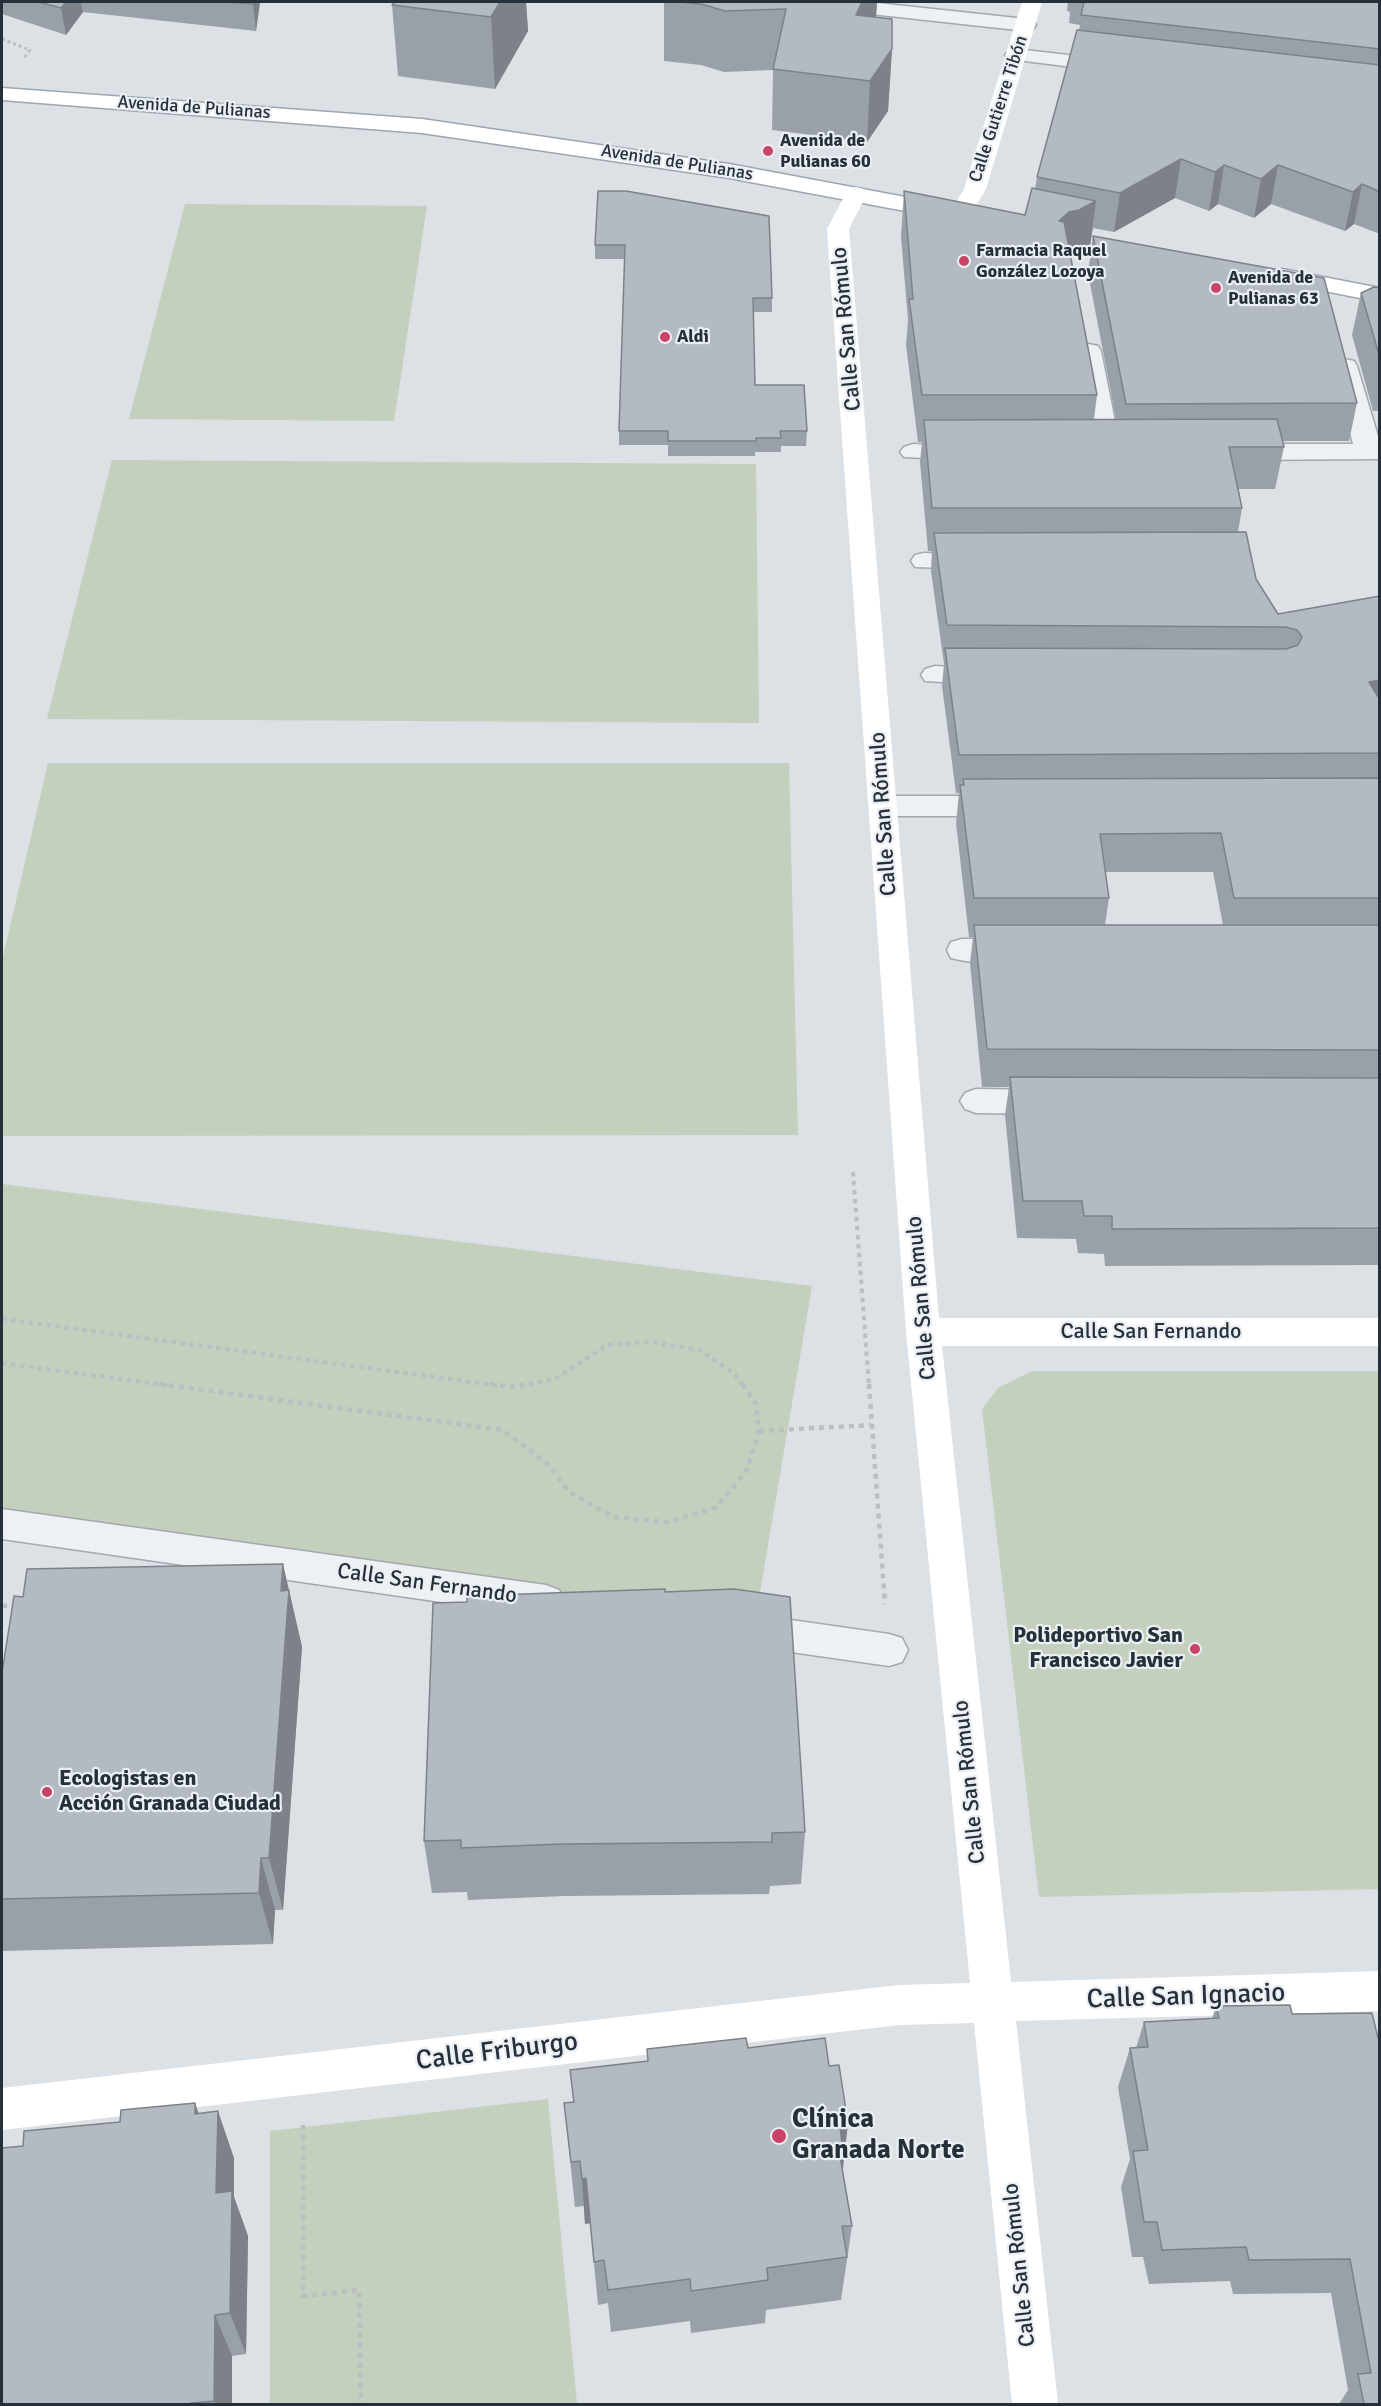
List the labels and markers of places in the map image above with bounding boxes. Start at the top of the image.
place label: Avenida de Pulianas 60 [780,130,871,172]
marker: Avenida de Pulianas 60 [761,144,775,158]
place label: Farmacia Raquel González Lozoya [976,240,1107,282]
marker: Farmacia Raquel González Lozoya [957,254,971,268]
place label: Avenida de Pulianas 63 [1228,267,1319,310]
marker: Avenida de Pulianas 63 [1209,281,1223,295]
place label: Aldi [677,326,709,348]
marker: Aldi [658,330,672,344]
place label: Polideportivo San Francisco Javier [1013,1623,1183,1675]
marker: Polideportivo San Francisco Javier [1188,1642,1202,1656]
place label: Ecologistas en Acción Granada Ciudad [59,1766,281,1818]
marker: Ecologistas en Acción Granada Ciudad [40,1785,54,1799]
place label: Clínica Granada Norte [792,2104,965,2167]
marker: Clínica Granada Norte [770,2127,788,2145]

